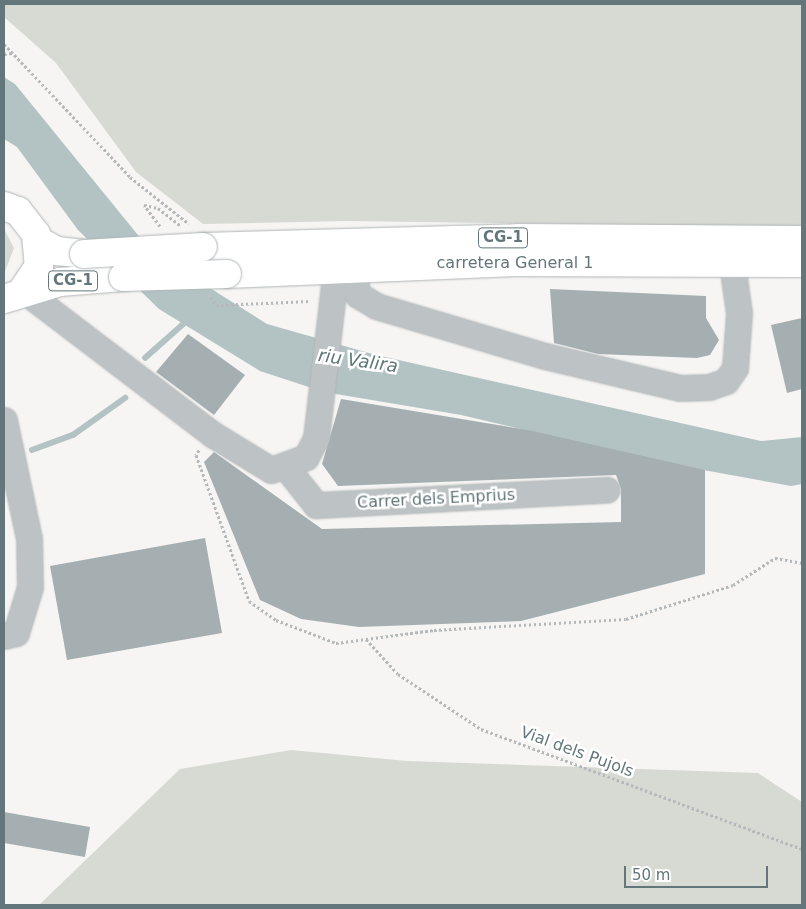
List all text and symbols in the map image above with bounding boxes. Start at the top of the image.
road number: CG-1 [478,226,528,250]
street label: carretera General 1 [437,253,593,273]
road number: CG-1 [48,268,98,294]
water label: riu Valira [317,345,399,377]
street label: Carrer dels Emprius [356,485,516,513]
street label: Vial dels Pujols [518,723,636,781]
scale bar [626,856,770,888]
text: 50 m [632,866,670,884]

